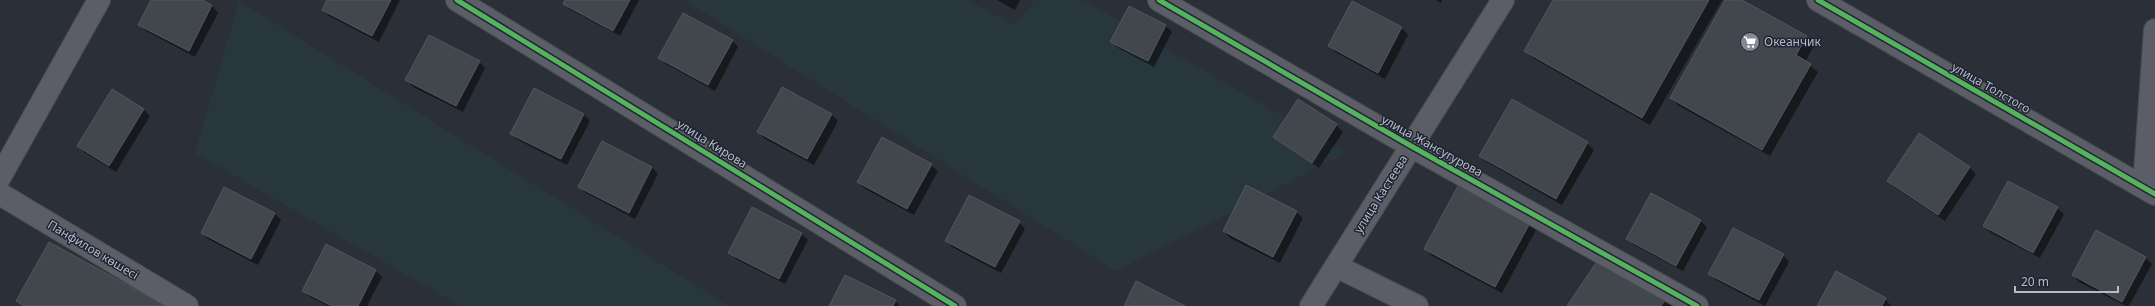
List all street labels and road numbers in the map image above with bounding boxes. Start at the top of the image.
street label: улица Толстого [1949,58,2034,117]
street label: улица Жансугурова [1379,111,1486,180]
street label: улица Кирова [674,115,751,172]
street label: улица Кастеева [1350,151,1411,236]
street label: Панфилов көшесі [45,216,142,283]

